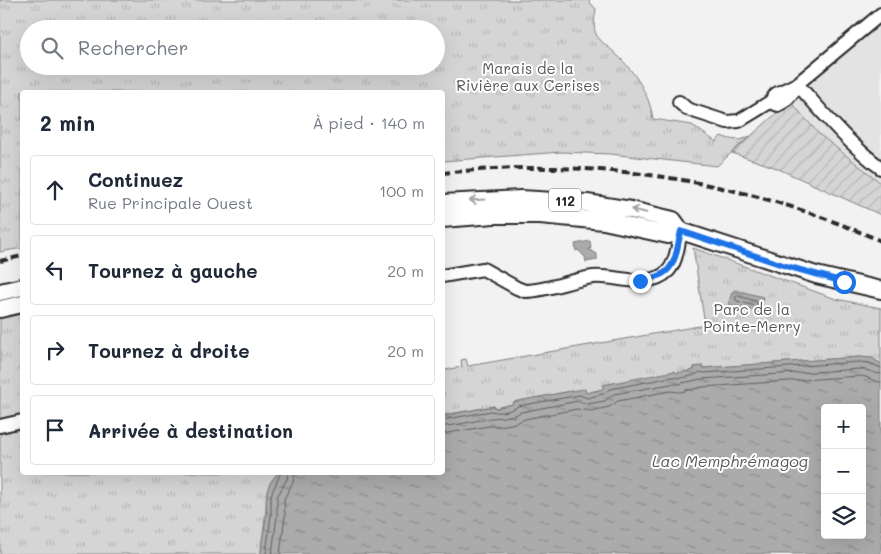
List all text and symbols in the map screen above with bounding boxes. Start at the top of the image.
search box [20,20,445,75]
icon: search [38,34,66,62]
text: Rechercher [78,35,188,60]
park label: Marais de la Rivière aux Cerises [456,58,600,95]
text: 2 min [40,109,95,136]
text: À pied · 140 m [312,112,425,133]
text: Continuez [88,167,183,192]
icon: ahead [41,176,69,204]
text: 100 m [379,180,424,201]
road number: 112 [549,188,581,212]
text: Rue Principale Ouest [88,192,253,213]
one-way arrow [470,196,486,205]
one-way arrow [631,206,647,215]
icon: left [41,256,69,284]
text: Tournez à gauche [88,258,257,283]
text: 20 m [387,260,424,281]
route end [629,270,652,293]
route start [833,271,856,294]
park label: Parc de la Pointe-Merry [703,299,801,336]
icon: right [41,336,69,364]
text: Tournez à droite [88,338,250,363]
text: 20 m [387,340,424,361]
map controls [821,404,866,539]
button: + [821,404,866,449]
icon: arrive [41,416,69,444]
text: Arrivée à destination [88,418,293,443]
button: − [821,449,866,494]
water label: Lac Memphrémagog [652,450,808,471]
button: layers [821,494,866,539]

